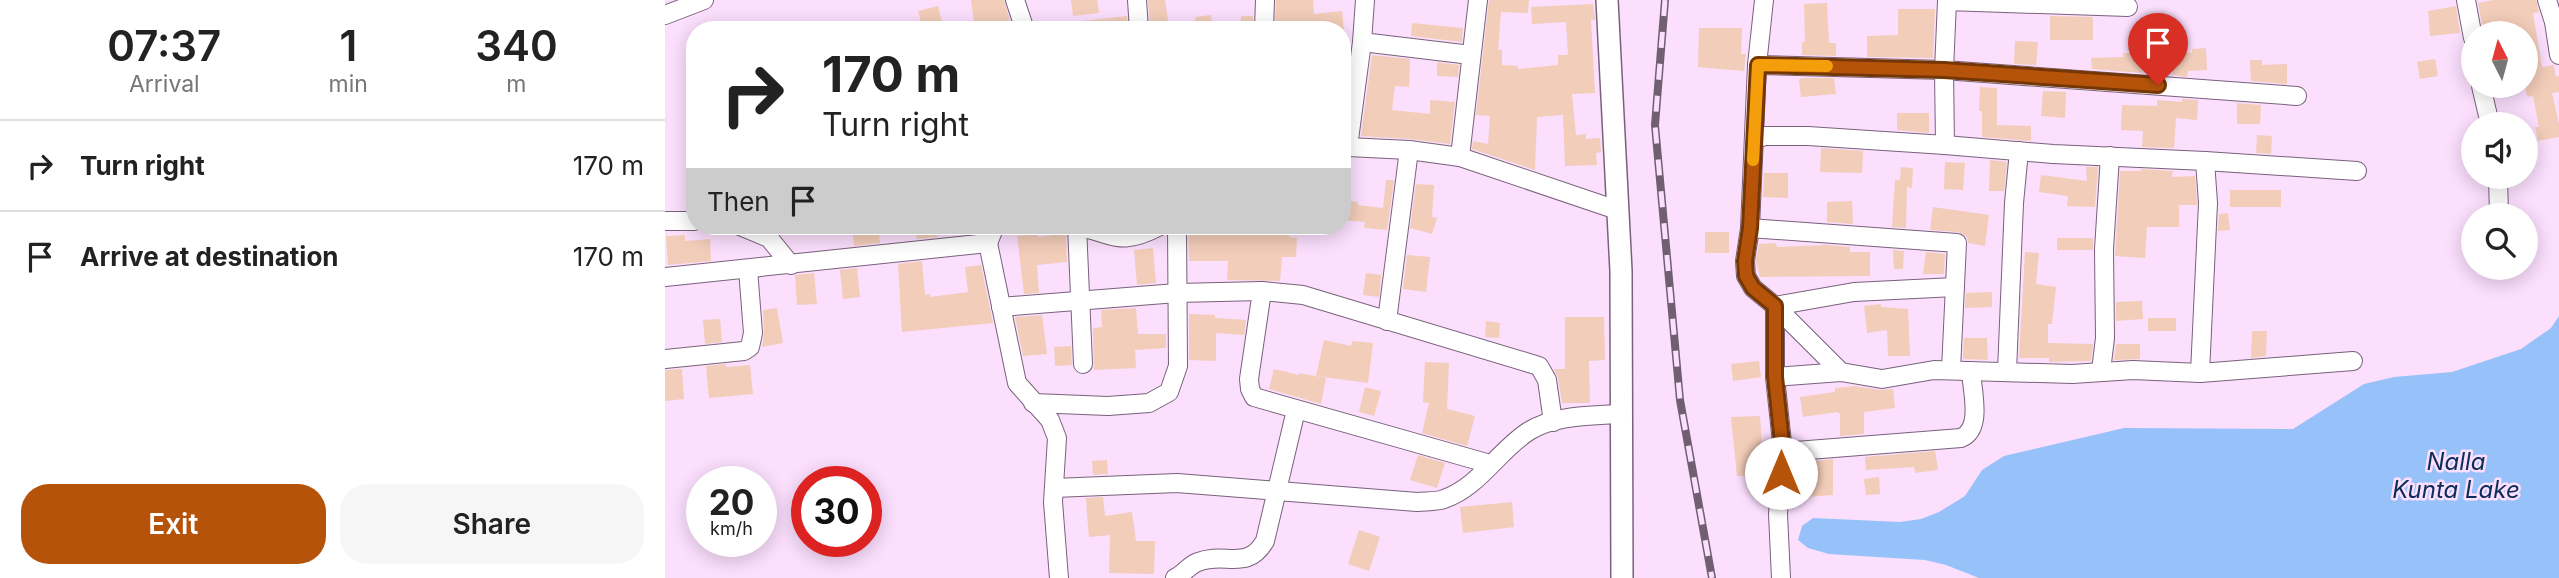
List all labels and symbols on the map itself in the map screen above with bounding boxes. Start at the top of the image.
pin [2128,13,2188,85]
north arrow [2461,21,2537,98]
position arrow [1744,436,1818,510]
water label: Nalla Kunta Lake [2392,447,2520,504]
speed limit sign: 30 [791,466,882,557]

